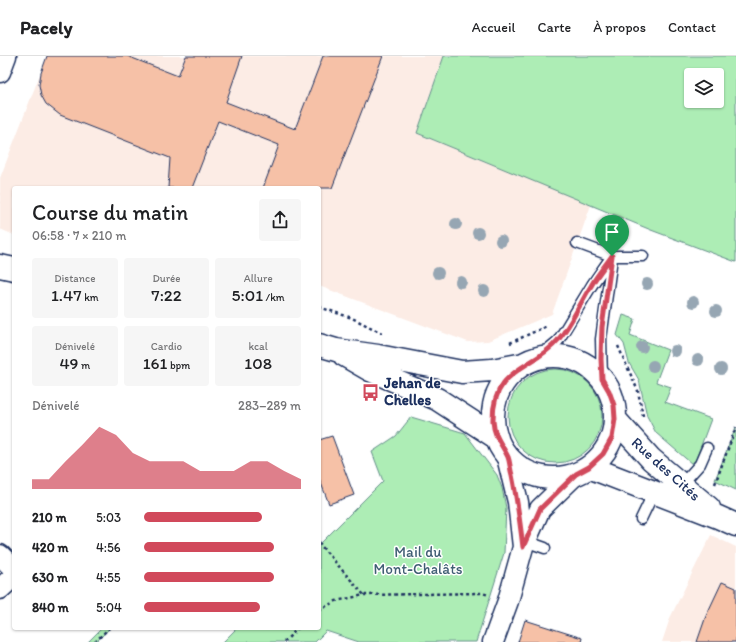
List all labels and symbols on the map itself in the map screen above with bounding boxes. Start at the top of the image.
pin [595,215,629,256]
place label: Jehan de Chelles [383,374,441,409]
bus stop icon: Jehan de Chelles [361,382,381,402]
street label: Rue des Cités [628,433,704,505]
park label: Mail du Mont-Chalâts [374,543,463,578]

